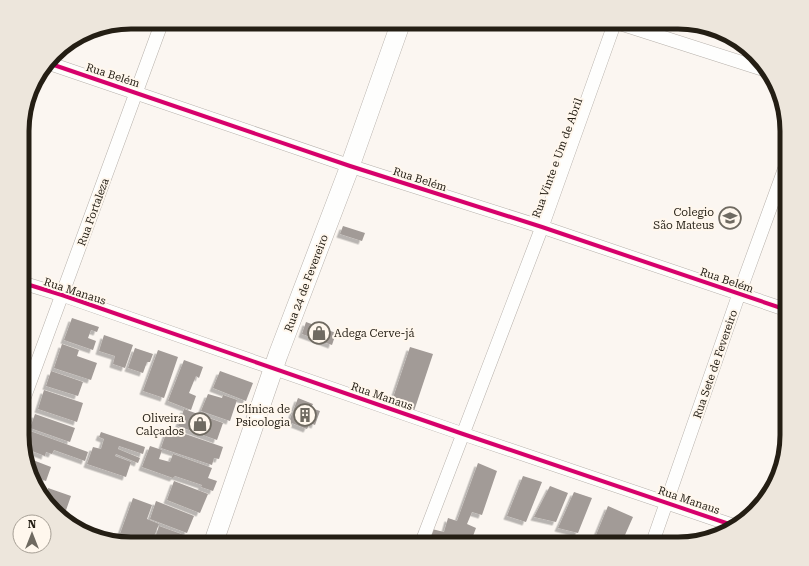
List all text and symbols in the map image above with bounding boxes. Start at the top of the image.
street label: Rua Belém [84,61,141,90]
street label: Rua Vinte e Um de Abril [530,96,585,220]
street label: Rua Belém [391,165,448,194]
street label: Rua Fortaleza [75,177,112,248]
school or university icon: Colegio São Mateus [717,205,743,231]
place label: Colegio São Mateus [653,206,714,232]
street label: Rua 24 de Fevereiro [282,232,331,334]
street label: Rua Belém [698,265,755,296]
street label: Rua Manaus [42,275,108,308]
street label: Rua Sete de Fevereiro [691,308,740,420]
shop icon: Adega Cerve-já [306,320,332,346]
place label: Adega Cerve-já [334,327,415,340]
street label: Rua Manaus [349,380,414,413]
building icon: Clínica de Psicologia [292,402,318,428]
place label: Clínica de Psicologia [236,403,290,429]
shop icon: Oliveira Calçados [187,411,213,437]
place label: Oliveira Calçados [136,412,184,438]
street label: Rua Manaus [656,484,721,517]
north arrow [12,514,52,554]
text: N [28,518,37,531]

